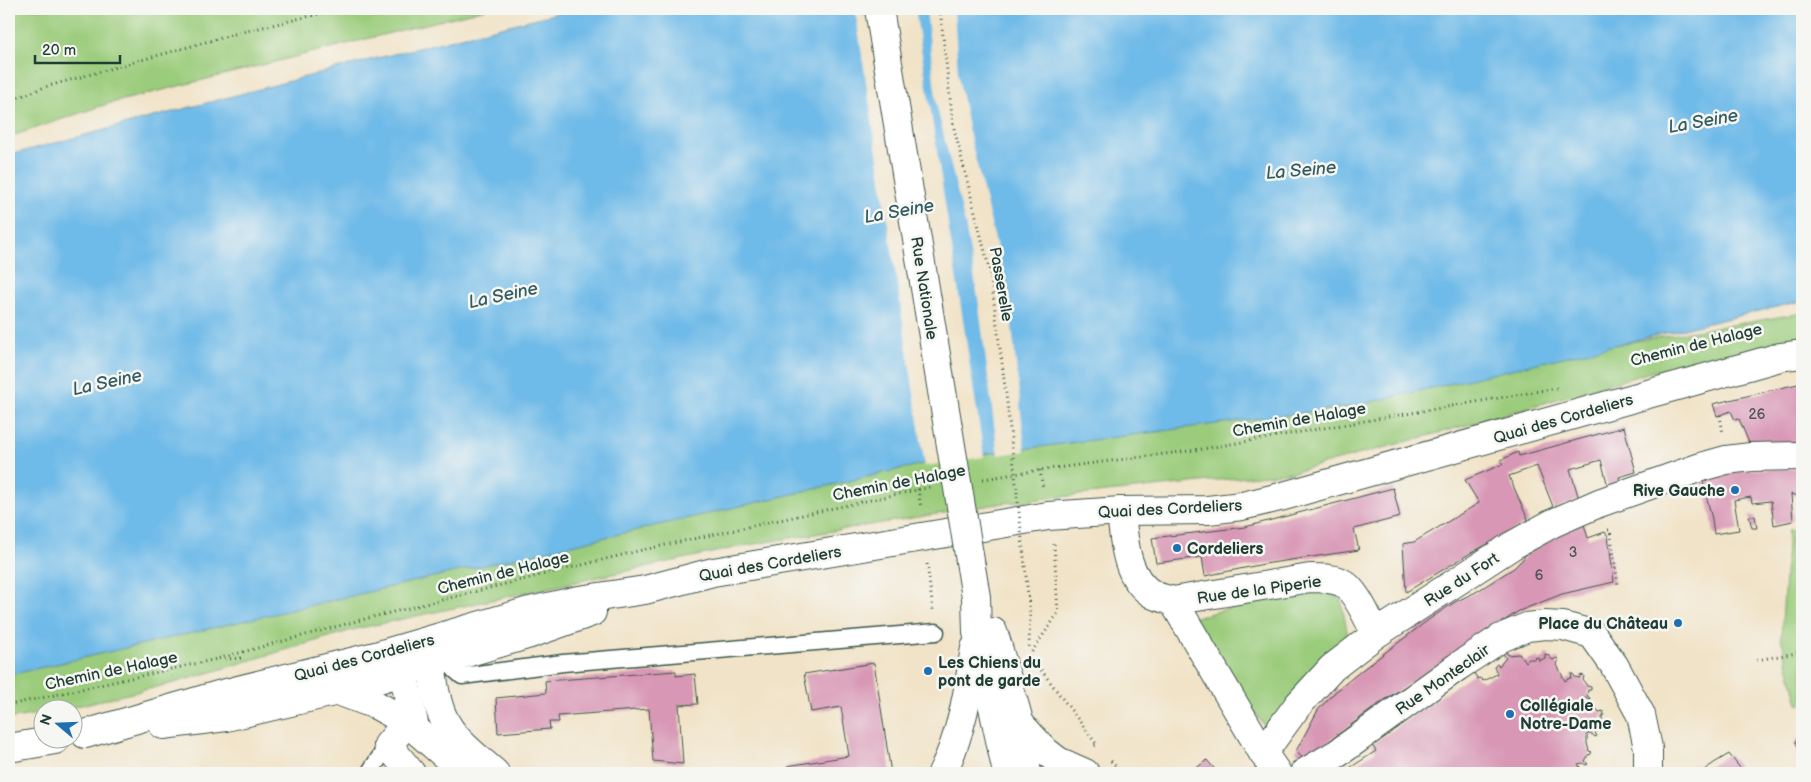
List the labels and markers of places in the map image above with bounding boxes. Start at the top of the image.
place label: Rive Gauche [1633,482,1725,501]
marker: Rive Gauche [1729,484,1741,496]
place label: Cordeliers [1187,540,1264,559]
marker: Cordeliers [1171,542,1183,554]
place label: Place du Château [1538,615,1668,634]
marker: Place du Château [1672,617,1684,629]
place label: Les Chiens du pont de garde [938,654,1041,691]
marker: Les Chiens du pont de garde [922,665,934,677]
place label: Collégiale Notre-Dame [1520,697,1611,734]
marker: Collégiale Notre-Dame [1504,708,1516,720]

